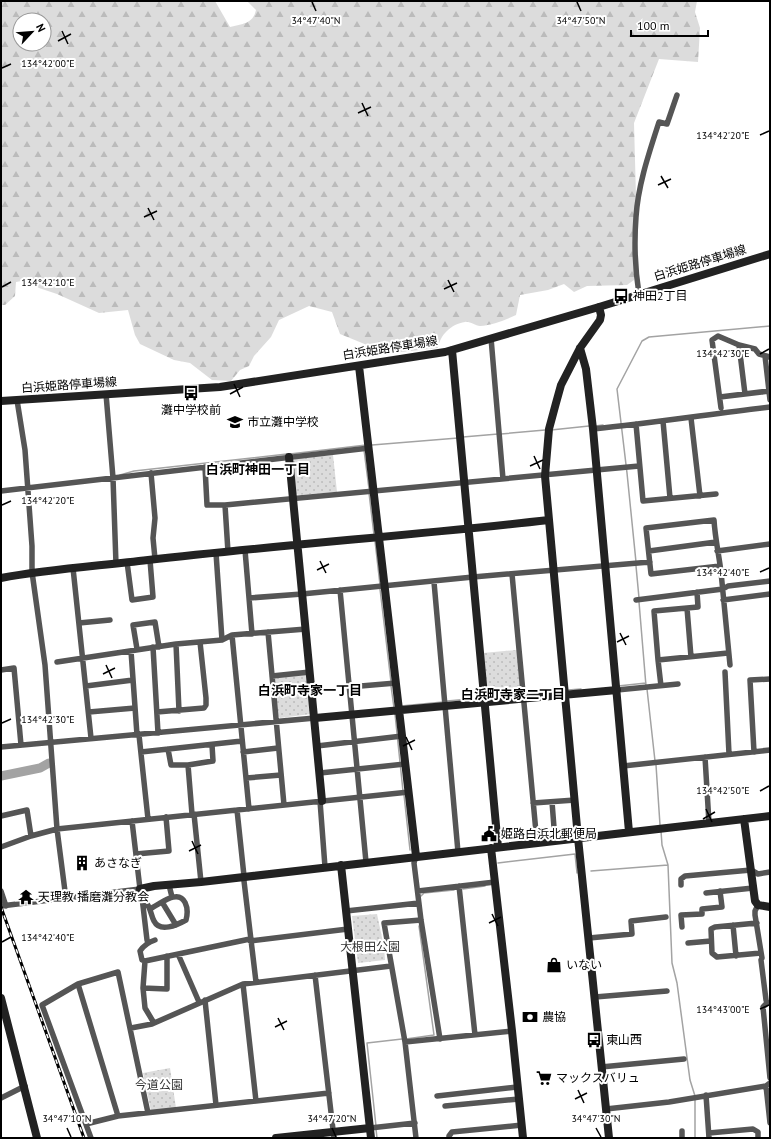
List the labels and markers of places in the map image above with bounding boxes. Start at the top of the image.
bus stop icon: 神田2丁目 [612,287,630,305]
place label: 神田2丁目 [633,288,688,303]
bus stop icon: 灘中学校前 [182,384,200,402]
place label: 灘中学校前 [161,402,221,417]
school or university icon: 市立灘中学校 [226,413,244,431]
place label: 市立灘中学校 [247,414,319,429]
public building icon: 姫路白浜北郵便局 [480,825,498,843]
place label: 姫路白浜北郵便局 [501,826,597,841]
building icon: あさなぎ [73,854,91,872]
place label: あさなぎ [94,855,142,870]
temple icon: 天理教 播磨灘分教会 [17,888,35,906]
place label: 天理教 播磨灘分教会 [38,889,149,904]
shop icon: いない [545,956,563,974]
place label: いない [566,957,602,972]
bank icon: 農協 [521,1008,539,1026]
place label: 農協 [542,1009,566,1024]
bus stop icon: 東山西 [585,1031,603,1049]
place label: 東山西 [606,1032,642,1047]
supermarket icon: マックスバリュ [535,1069,553,1087]
place label: マックスバリュ [556,1070,640,1085]

